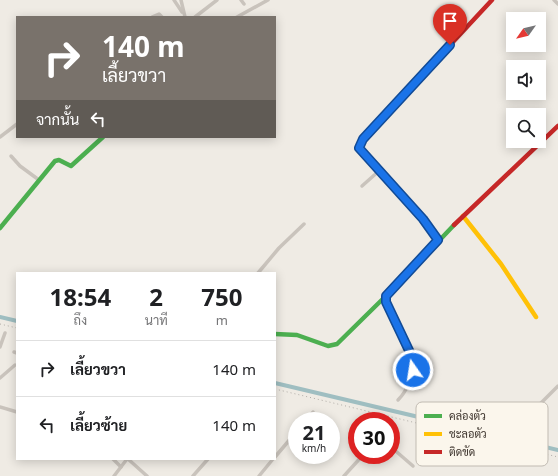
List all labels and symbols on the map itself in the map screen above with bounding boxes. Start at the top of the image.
pin [433,4,467,45]
north arrow [506,12,546,52]
position arrow [392,349,434,391]
legend [416,402,548,466]
text: คล่องตัว [449,408,486,423]
speed limit sign: 30 [348,412,400,464]
text: ชะลอตัว [449,426,487,441]
text: ติดขัด [449,444,475,459]

